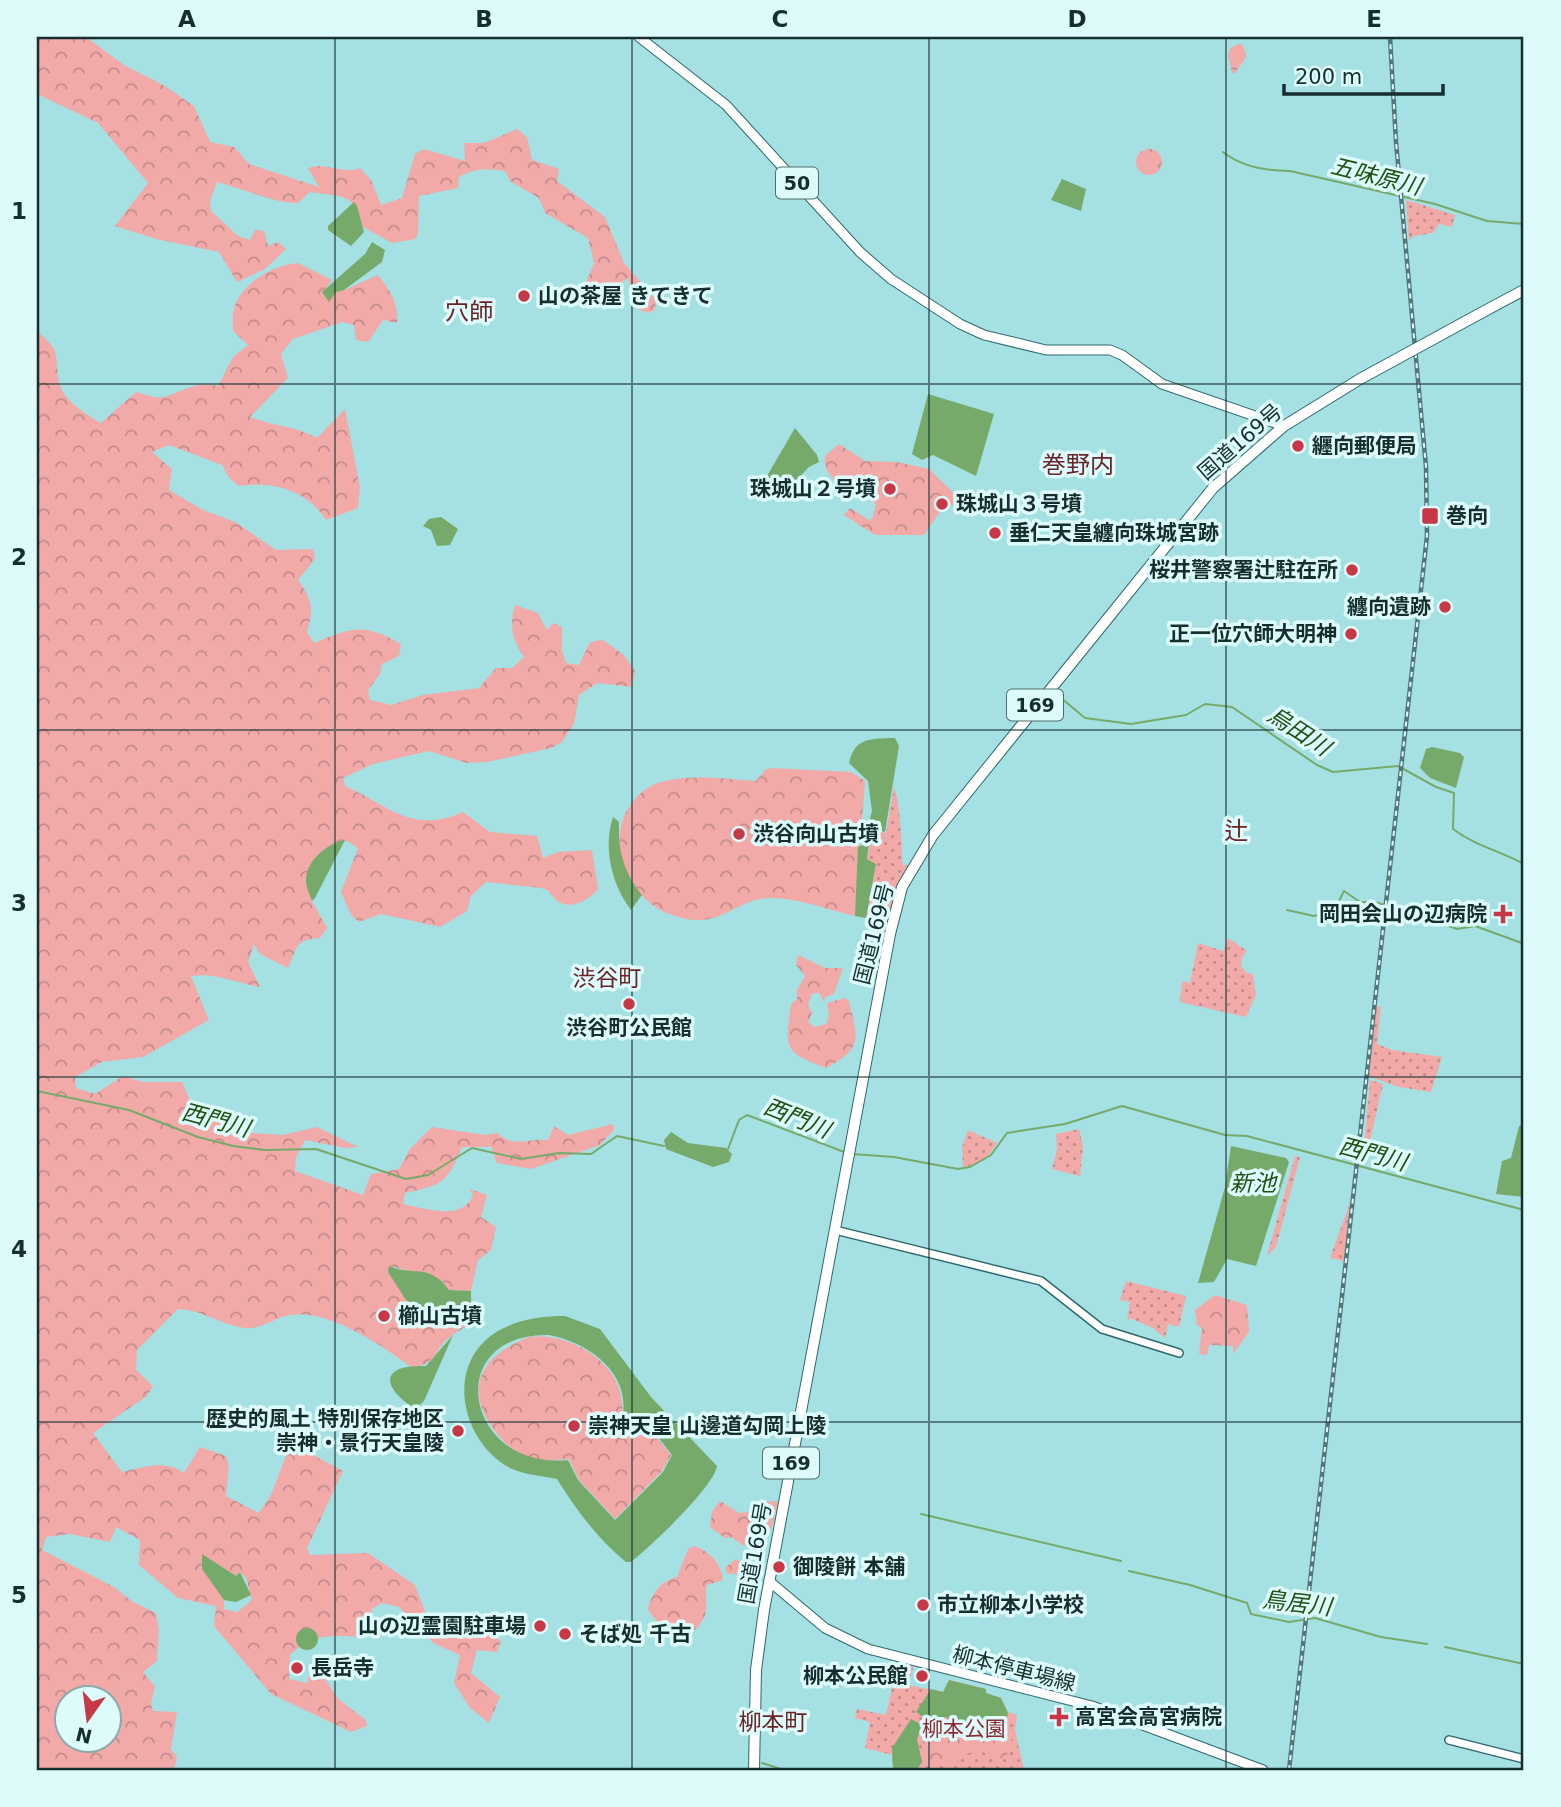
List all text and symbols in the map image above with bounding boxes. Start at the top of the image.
text: A [178,6,196,32]
text: B [475,6,493,32]
text: C [772,6,788,32]
text: D [1067,6,1087,32]
text: E [1366,6,1382,32]
scale bar [1284,52,1444,96]
text: 200 m [1295,65,1362,89]
water label: 五味原川 [1328,152,1427,200]
road number: 50 [776,168,818,198]
text: 1 [11,198,27,224]
place label: 山の茶屋 きてきて [538,284,713,308]
marker: 山の茶屋 きてきて [516,288,532,304]
district label: 穴師 [445,298,493,326]
street label: 国道169号 [1193,399,1287,485]
place label: 纒向郵便局 [1312,434,1417,458]
marker: 纒向郵便局 [1290,438,1306,454]
district label: 巻野内 [1042,451,1114,479]
place label: 珠城山２号墳 [750,477,876,501]
marker: 珠城山２号墳 [882,481,898,497]
place label: 珠城山３号墳 [956,492,1082,516]
marker: 珠城山３号墳 [934,496,950,512]
place label: 巻向 [1446,504,1488,528]
marker: 巻向 [1420,506,1440,526]
place label: 垂仁天皇纏向珠城宮跡 [1009,521,1219,545]
marker: 垂仁天皇纏向珠城宮跡 [987,525,1003,541]
text: 2 [11,544,27,570]
place label: 桜井警察署辻駐在所 [1149,558,1338,582]
marker: 桜井警察署辻駐在所 [1344,562,1360,578]
place label: 纏向遺跡 [1347,595,1431,619]
marker: 纏向遺跡 [1437,599,1453,615]
place label: 正一位穴師大明神 [1169,622,1337,646]
marker: 正一位穴師大明神 [1343,626,1359,642]
road number: 169 [1007,690,1063,720]
water label: 烏田川 [1263,701,1338,762]
district label: 辻 [1224,817,1248,845]
place label: 渋谷向山古墳 [753,822,879,846]
marker: 渋谷向山古墳 [731,826,747,842]
street label: 国道169号 [850,881,898,987]
text: 3 [11,890,27,916]
place label: 岡田会山の辺病院 [1319,902,1487,926]
marker: 岡田会山の辺病院 [1493,904,1513,924]
district label: 渋谷町 [573,965,642,991]
marker: 渋谷町公民館 [621,996,637,1012]
place label: 渋谷町公民館 [566,1016,692,1040]
water label: 西門川 [760,1093,837,1144]
water label: 西門川 [179,1099,256,1142]
water label: 西門川 [1336,1133,1413,1176]
water label: 新池 [1230,1170,1278,1196]
text: 4 [11,1236,27,1262]
place label: 櫛山古墳 [398,1304,482,1328]
marker: 櫛山古墳 [376,1308,392,1324]
place label: 歴史的風土 特別保存地区 崇神・景行天皇陵 [206,1407,444,1455]
place label: 崇神天皇 山邊道勾岡上陵 [588,1414,826,1438]
marker: 崇神天皇 山邊道勾岡上陵 [566,1418,582,1434]
marker: 歴史的風土 特別保存地区 崇神・景行天皇陵 [450,1423,466,1439]
road number: 169 [763,1448,819,1478]
street label: 国道169号 [734,1500,776,1606]
place label: 御陵餅 本舗 [793,1555,905,1579]
marker: 御陵餅 本舗 [771,1559,787,1575]
text: 5 [11,1582,27,1608]
water label: 鳥居川 [1261,1586,1336,1620]
place label: 市立柳本小学校 [937,1593,1084,1617]
marker: 市立柳本小学校 [915,1597,931,1613]
place label: 山の辺霊園駐車場 [358,1614,526,1638]
marker: 山の辺霊園駐車場 [532,1618,548,1634]
place label: そば処 千古 [579,1622,691,1646]
marker: そば処 千古 [557,1626,573,1642]
street label: 柳本停車場線 [950,1642,1078,1696]
place label: 長岳寺 [311,1656,374,1680]
marker: 長岳寺 [289,1660,305,1676]
place label: 柳本公民館 [803,1664,908,1688]
marker: 柳本公民館 [914,1668,930,1684]
north arrow [52,1685,122,1755]
place label: 高宮会高宮病院 [1075,1705,1222,1729]
marker: 高宮会高宮病院 [1049,1707,1069,1727]
district label: 柳本町 [739,1709,808,1735]
park label: 柳本公園 [922,1717,1006,1741]
text: N [74,1723,94,1748]

